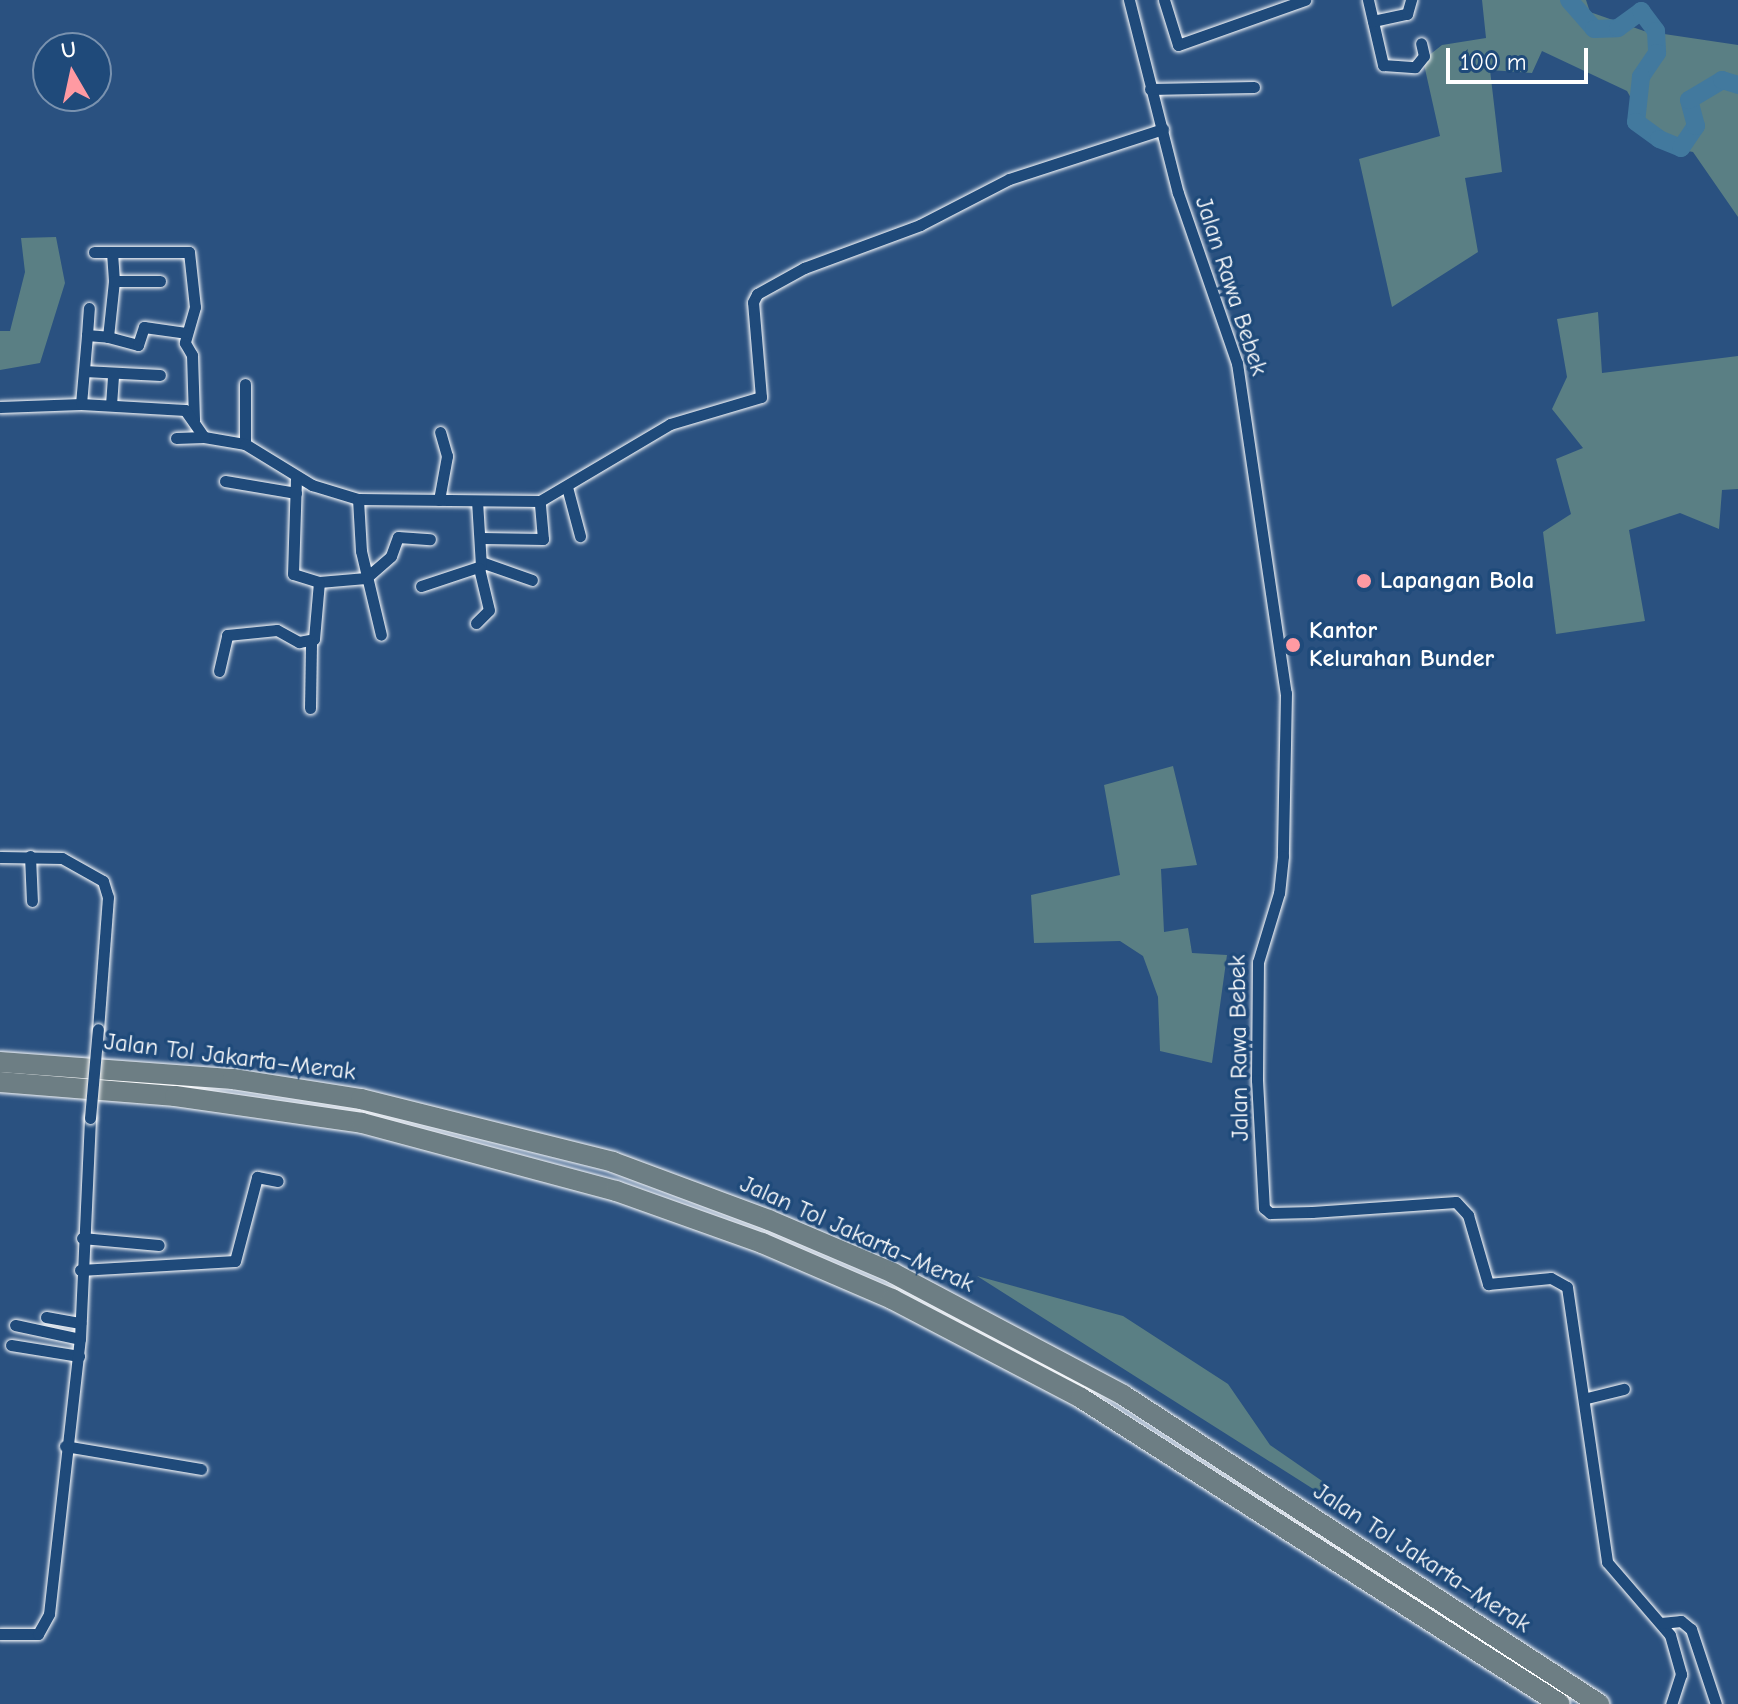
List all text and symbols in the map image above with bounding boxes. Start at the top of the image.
north arrow [32,32,112,112]
scale bar [1450,32,1592,82]
text: U [59,36,78,64]
text: 100 m [1460,48,1527,76]
street label: Jalan Rawa Bebek [1189,193,1273,379]
place label: Lapangan Bola [1380,567,1534,595]
marker: Lapangan Bola [1355,572,1373,590]
place label: Kantor Kelurahan Bunder [1309,617,1494,673]
marker: Kantor Kelurahan Bunder [1284,636,1302,654]
street label: Jalan Rawa Bebek [1223,955,1255,1141]
street label: Jalan Tol Jakarta–Merak [103,1027,357,1087]
street label: Jalan Tol Jakarta–Merak [736,1169,978,1299]
street label: Jalan Tol Jakarta–Merak [1308,1477,1536,1639]

